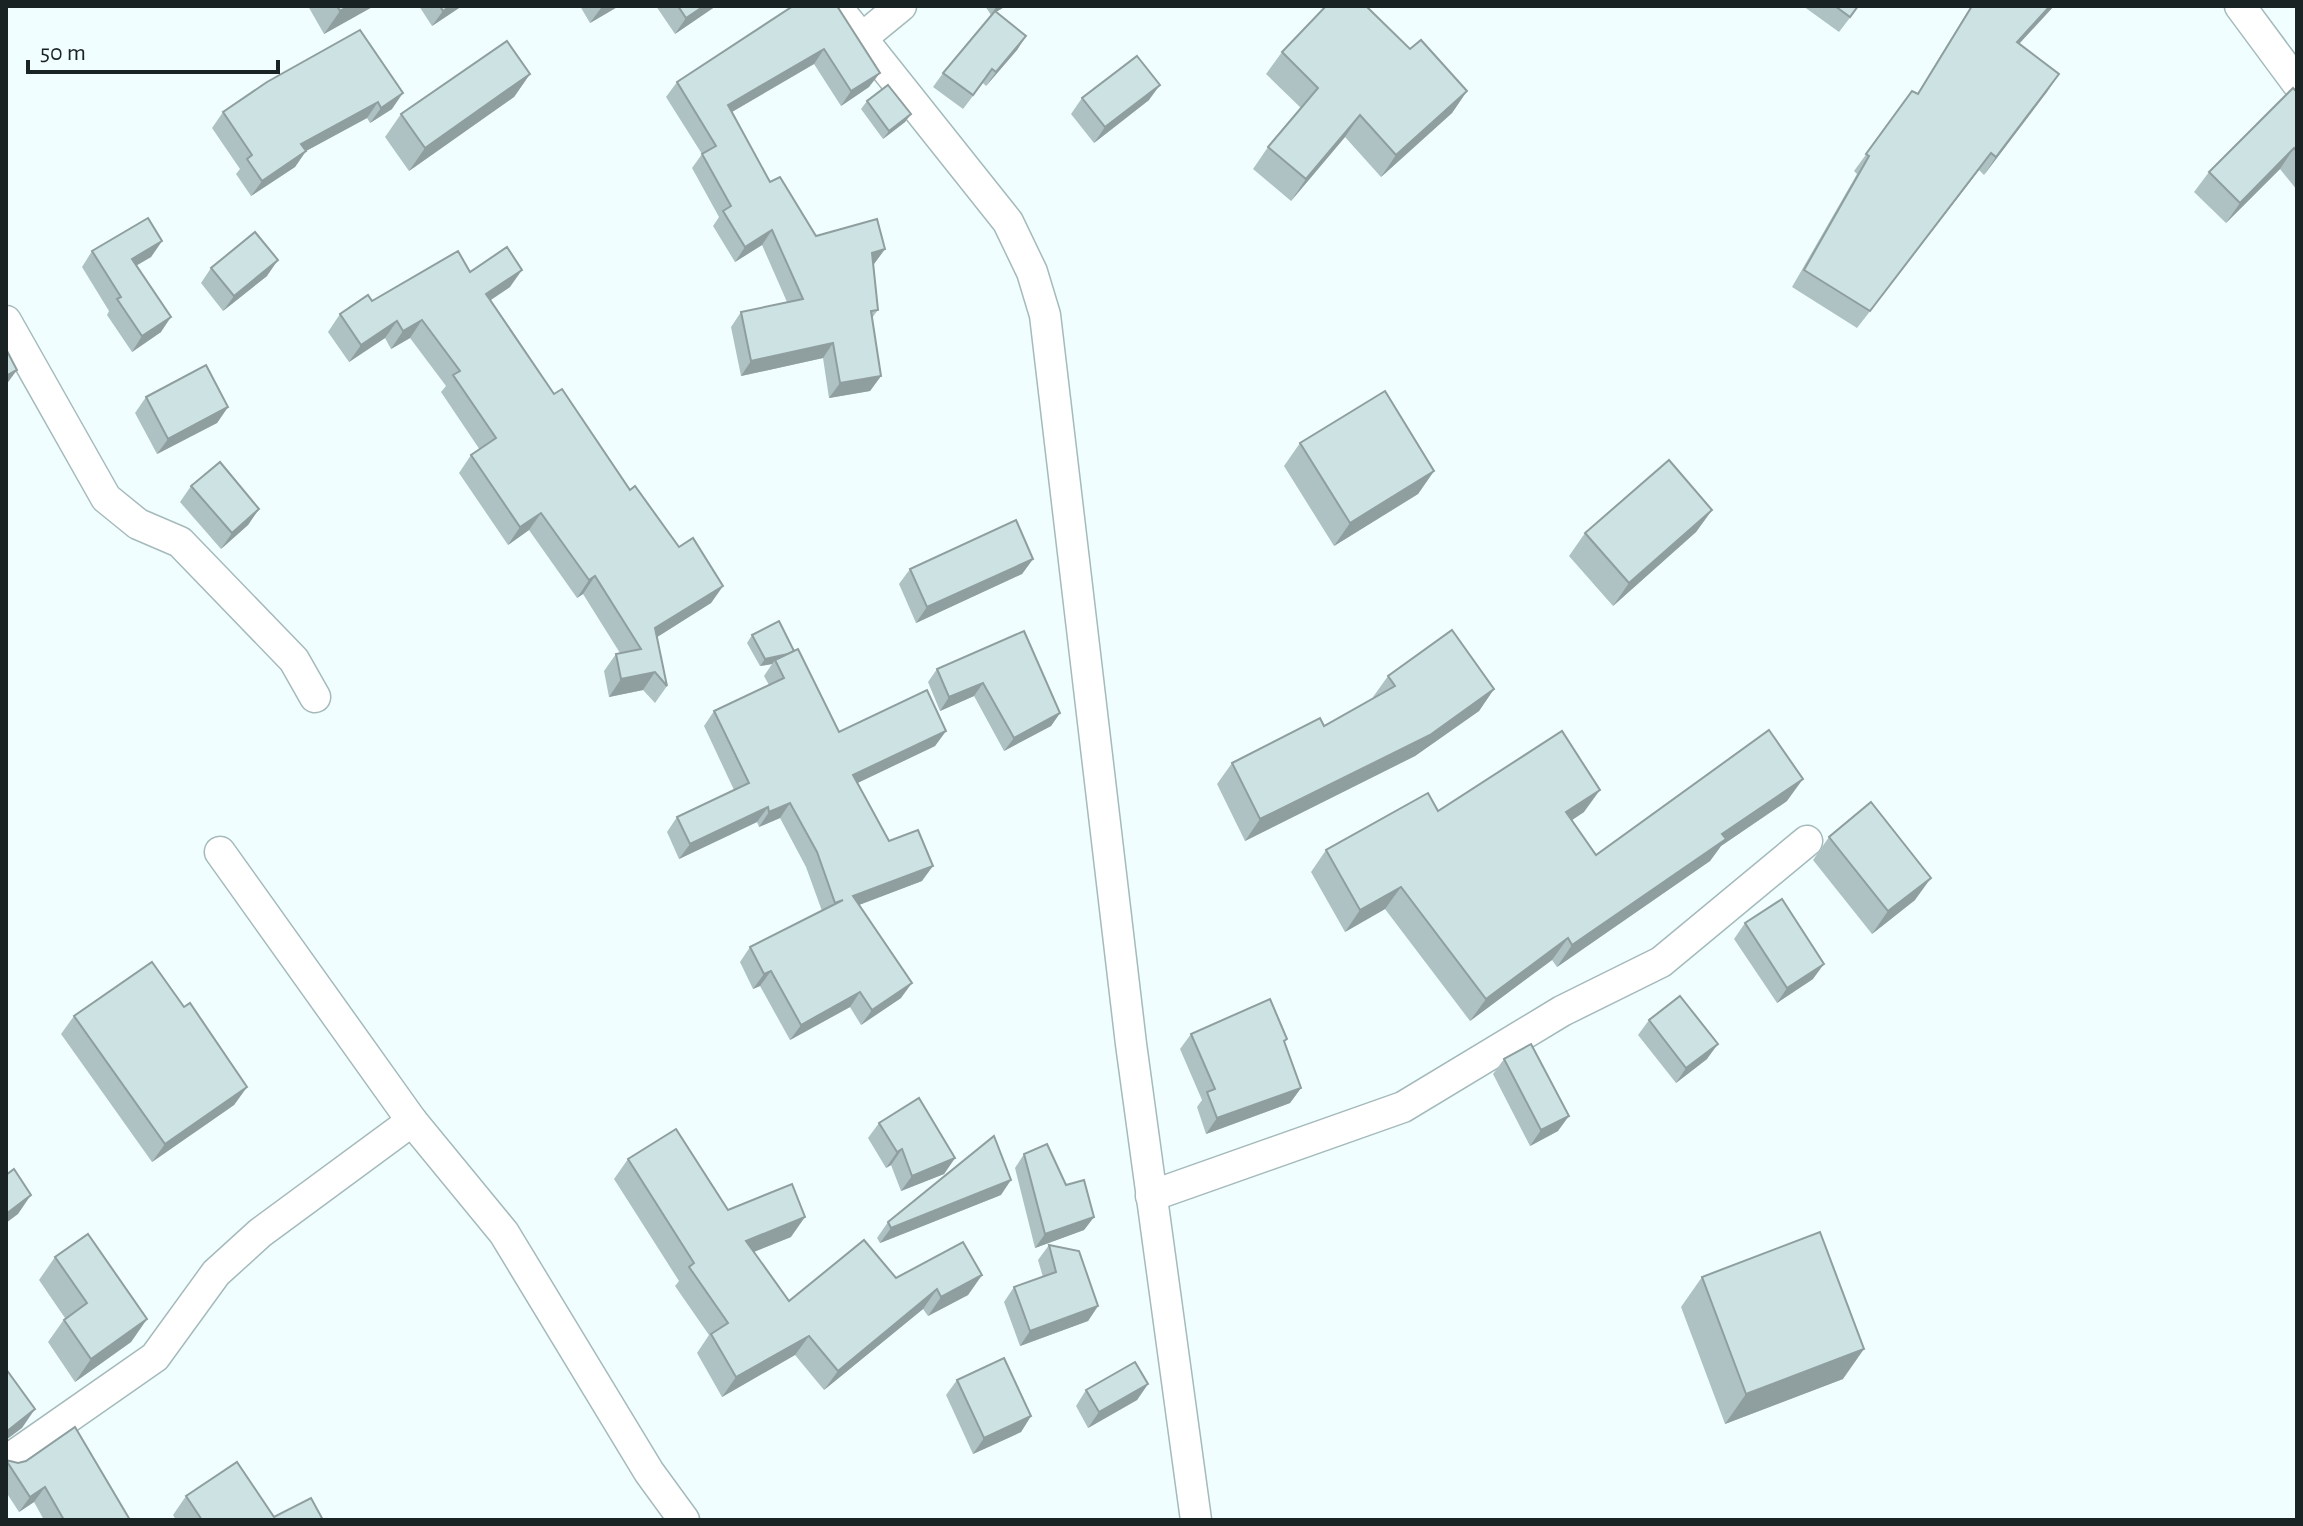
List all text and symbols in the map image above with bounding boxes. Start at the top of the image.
scale bar [28,24,278,74]
text: 50 m [40,41,86,65]

